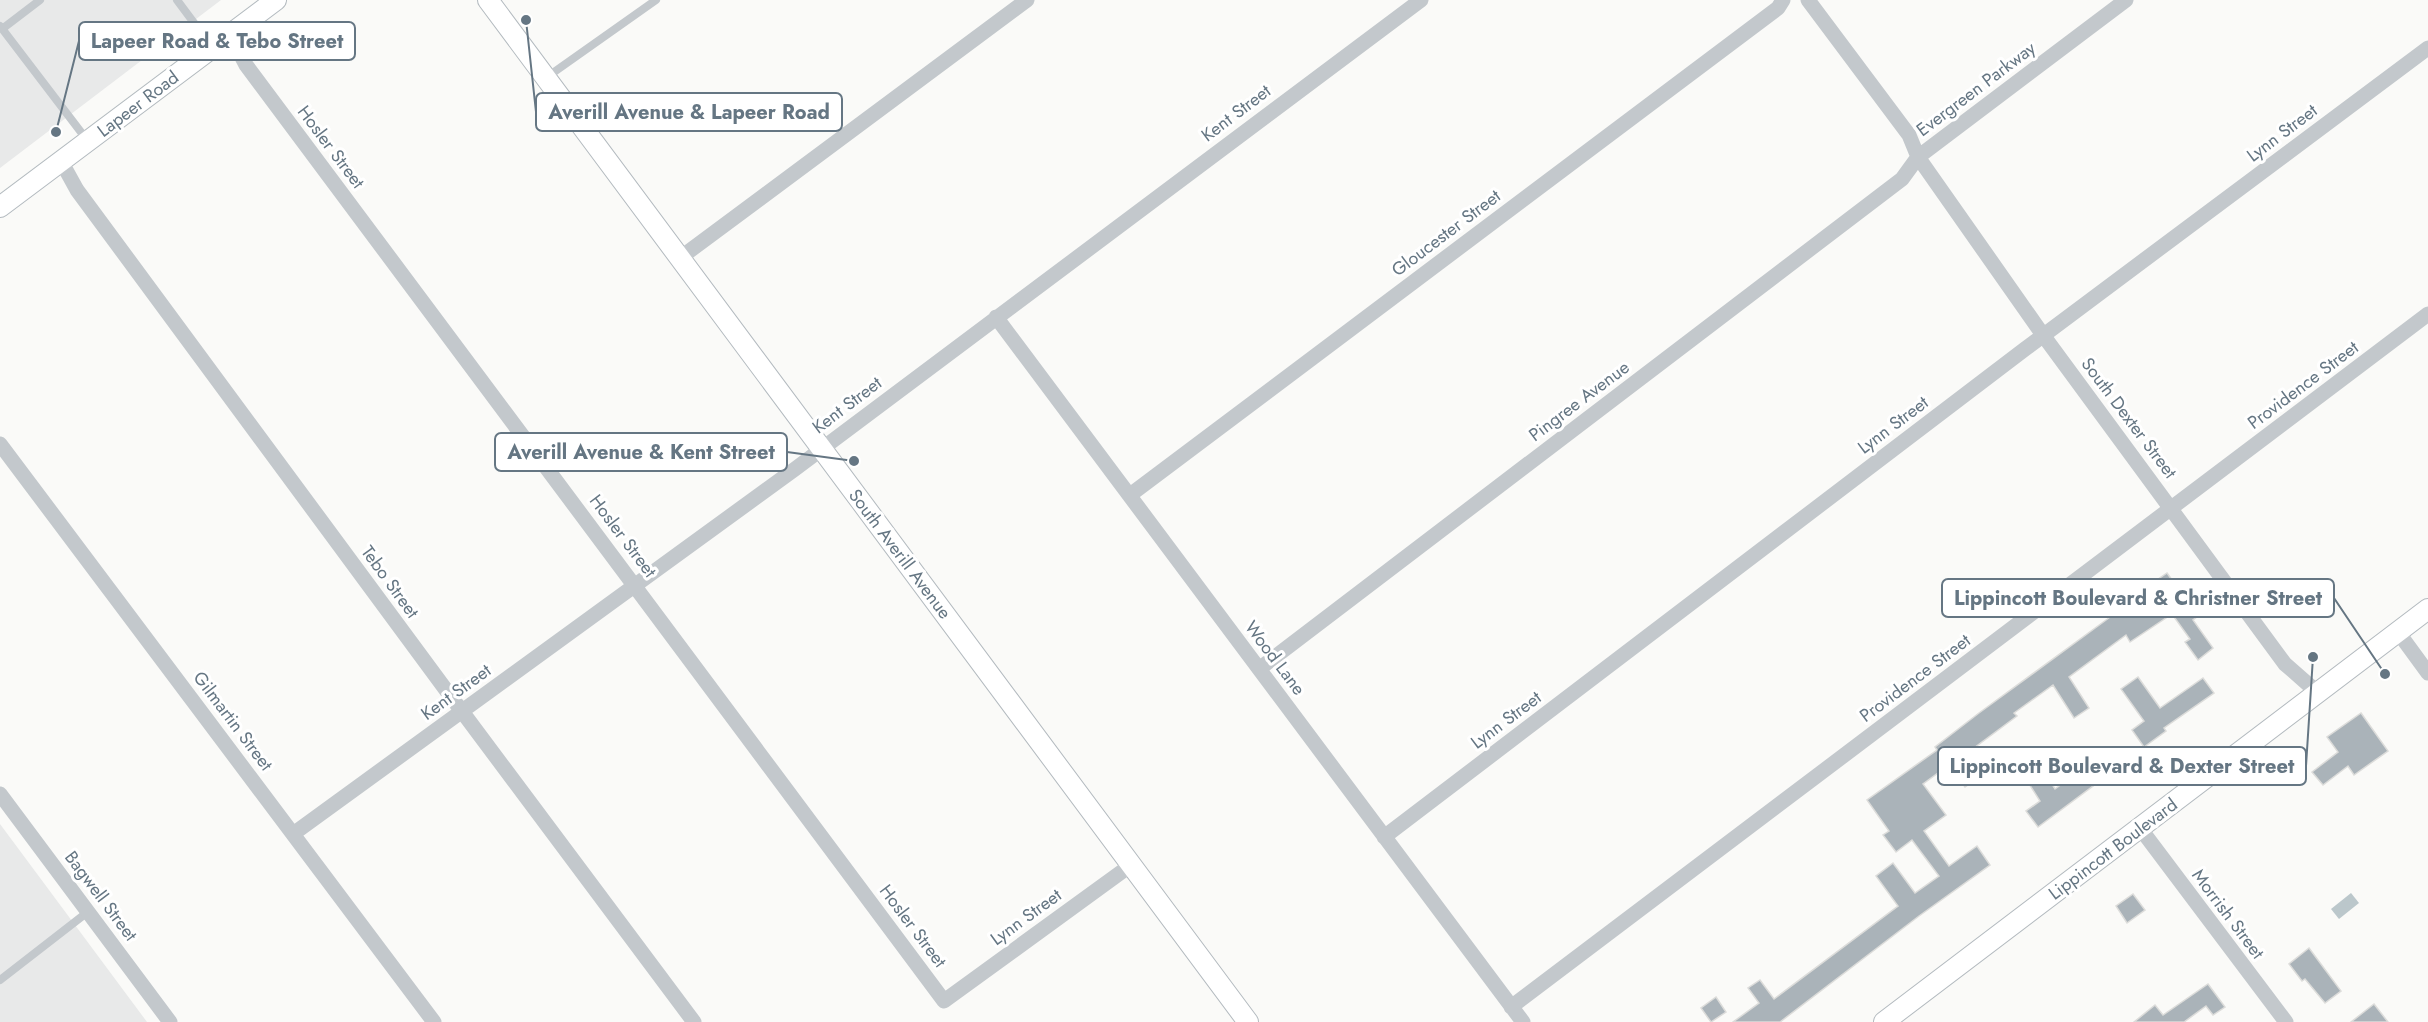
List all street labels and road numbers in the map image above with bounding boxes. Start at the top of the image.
street label: Evergreen Parkway [1911,35,2041,143]
street label: Lapeer Road [92,65,184,143]
street label: Kent Street [1196,78,1277,148]
street label: Lynn Street [2241,97,2323,168]
street label: Hosler Street [291,100,371,194]
street label: Gloucester Street [1386,183,1507,283]
street label: Providence Street [2242,334,2364,435]
street label: South Dexter Street [2075,352,2183,484]
street label: Pingree Avenue [1523,354,1635,448]
street label: Kent Street [807,370,888,440]
street label: Lynn Street [1852,389,1934,460]
street label: South Averill Avenue [842,484,958,624]
street label: Hosler Street [583,489,663,583]
street label: Tebo Street [355,540,426,624]
street label: Wood Lane [1238,615,1312,701]
street label: Providence Street [1854,627,1976,728]
street label: Kent Street [416,657,497,726]
street label: Gilmartin Street [187,666,279,777]
street label: Lynn Street [1465,684,1547,755]
street label: Lippincott Boulevard [2043,792,2183,906]
street label: Bagwell Street [58,846,144,947]
street label: Morrish Street [2186,864,2271,965]
street label: Hosler Street [873,879,953,973]
street label: Lynn Street [985,882,1068,952]

